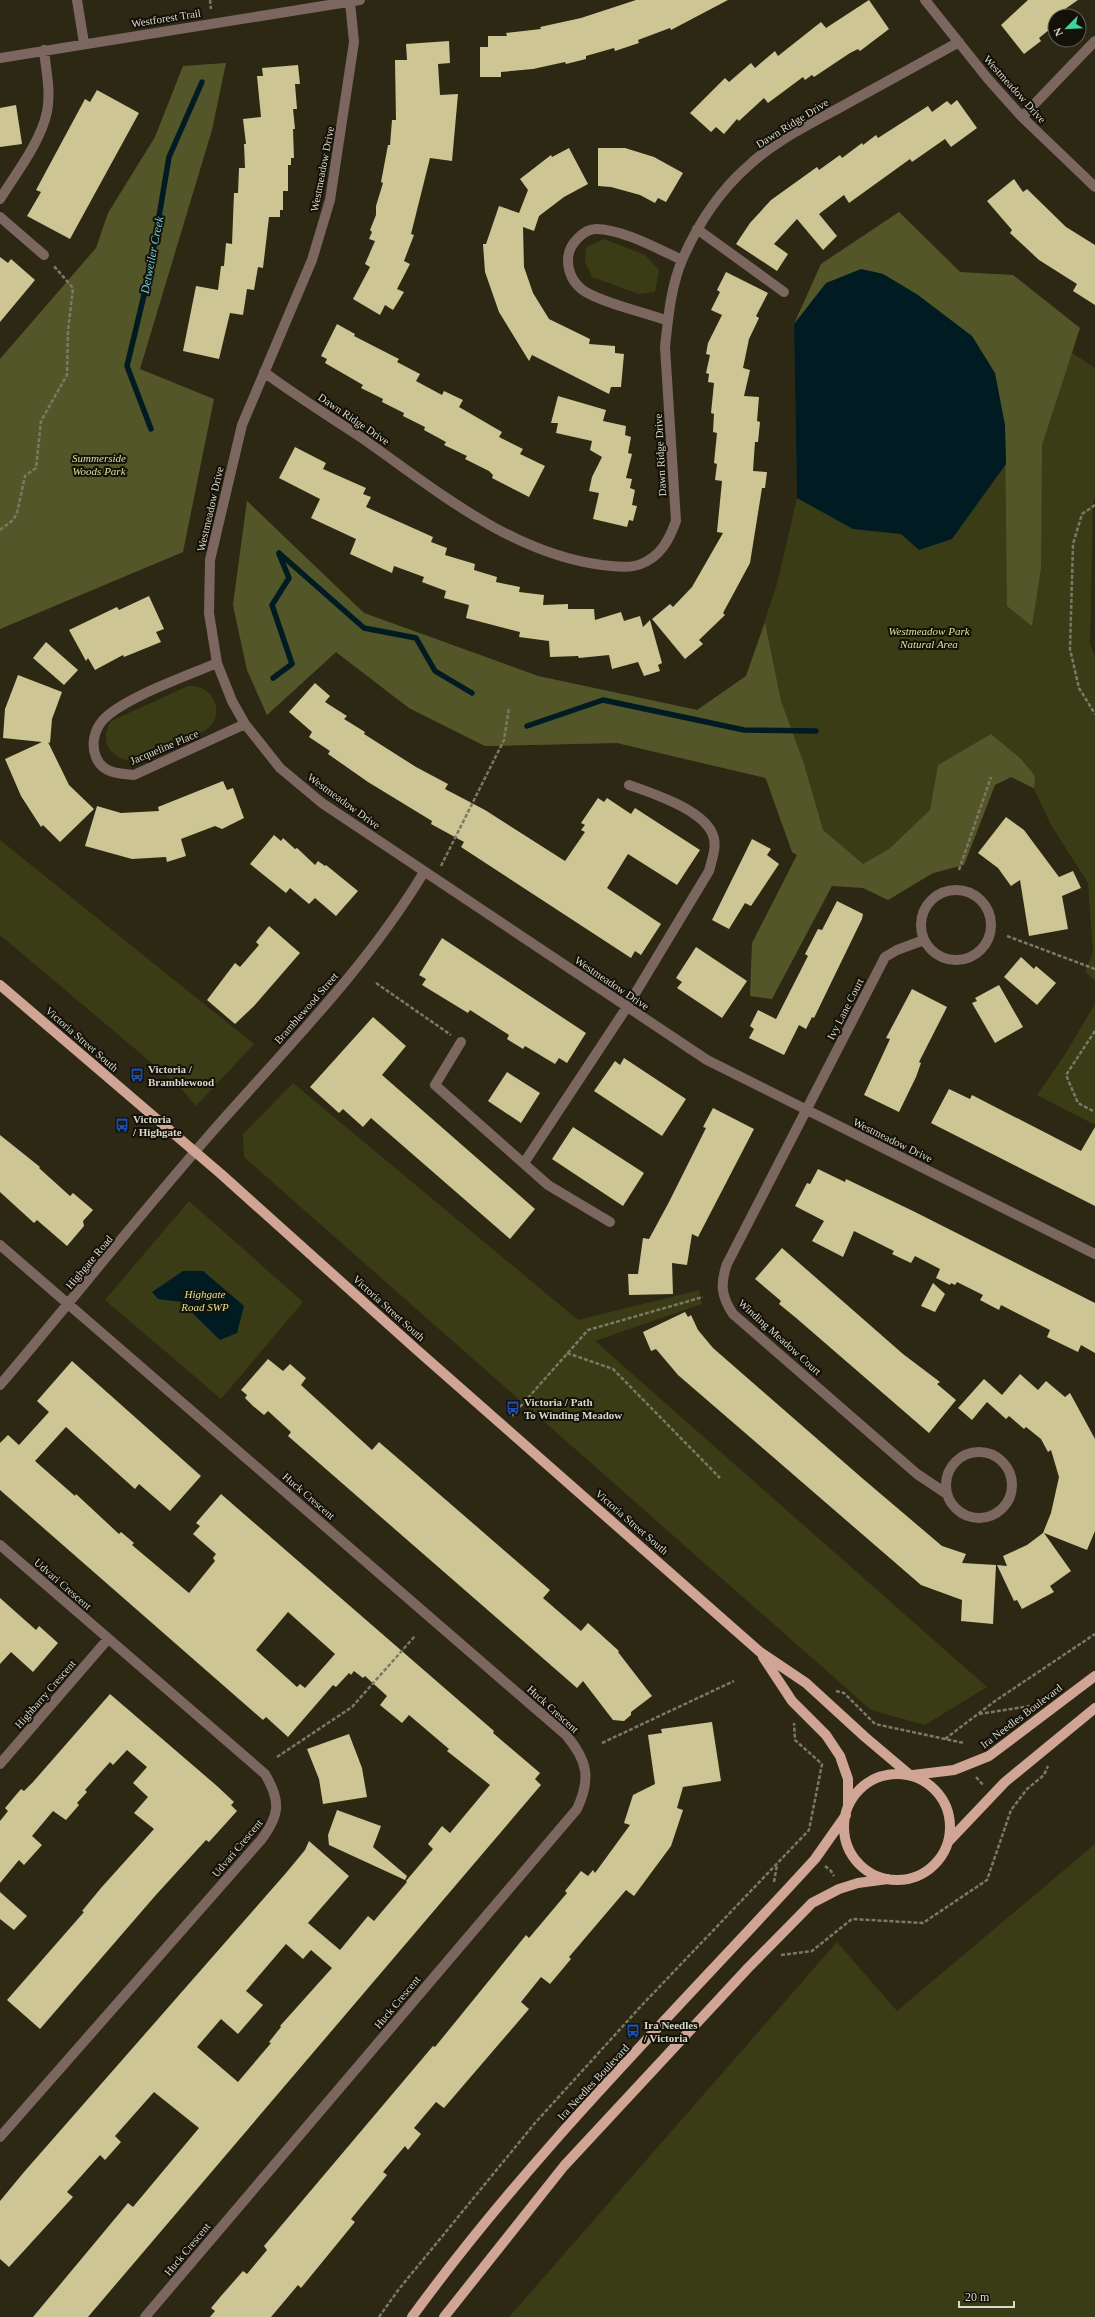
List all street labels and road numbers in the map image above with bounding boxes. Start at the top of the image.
street label: Westforest Trail [130,7,202,29]
street label: Westmeadow Drive [982,53,1049,125]
street label: Dawn Ridge Drive [754,96,831,150]
street label: Westmeadow Drive [308,125,336,213]
street label: Dawn Ridge Drive [316,391,392,447]
street label: Dawn Ridge Drive [652,413,668,497]
street label: Westmeadow Drive [194,465,226,553]
street label: Jacqueline Place [128,727,200,767]
street label: Westmeadow Drive [305,771,383,831]
street label: Westmeadow Drive [573,954,651,1012]
street label: Bramblewood Street [272,970,340,1046]
street label: Ivy Lane Court [824,976,866,1042]
street label: Victoria Street South [43,1004,121,1074]
street label: Westmeadow Drive [851,1116,935,1164]
street label: Highgate Road [63,1232,115,1291]
street label: Victoria Street South [351,1273,428,1344]
street label: Winding Meadow Court [736,1297,824,1377]
street label: Huck Crescent [281,1470,337,1522]
street label: Victoria Street South [593,1487,671,1557]
street label: Udvari Crescent [32,1556,94,1612]
street label: Highbarry Crescent [12,1657,78,1731]
street label: Ira Needles Boulevard [978,1681,1065,1751]
street label: Huck Crescent [525,1683,581,1735]
street label: Udvari Crescent [209,1817,265,1879]
street label: Huck Crescent [371,1973,423,2031]
street label: Ira Needles Boulevard [555,2041,631,2122]
street label: Huck Crescent [161,2220,213,2278]

